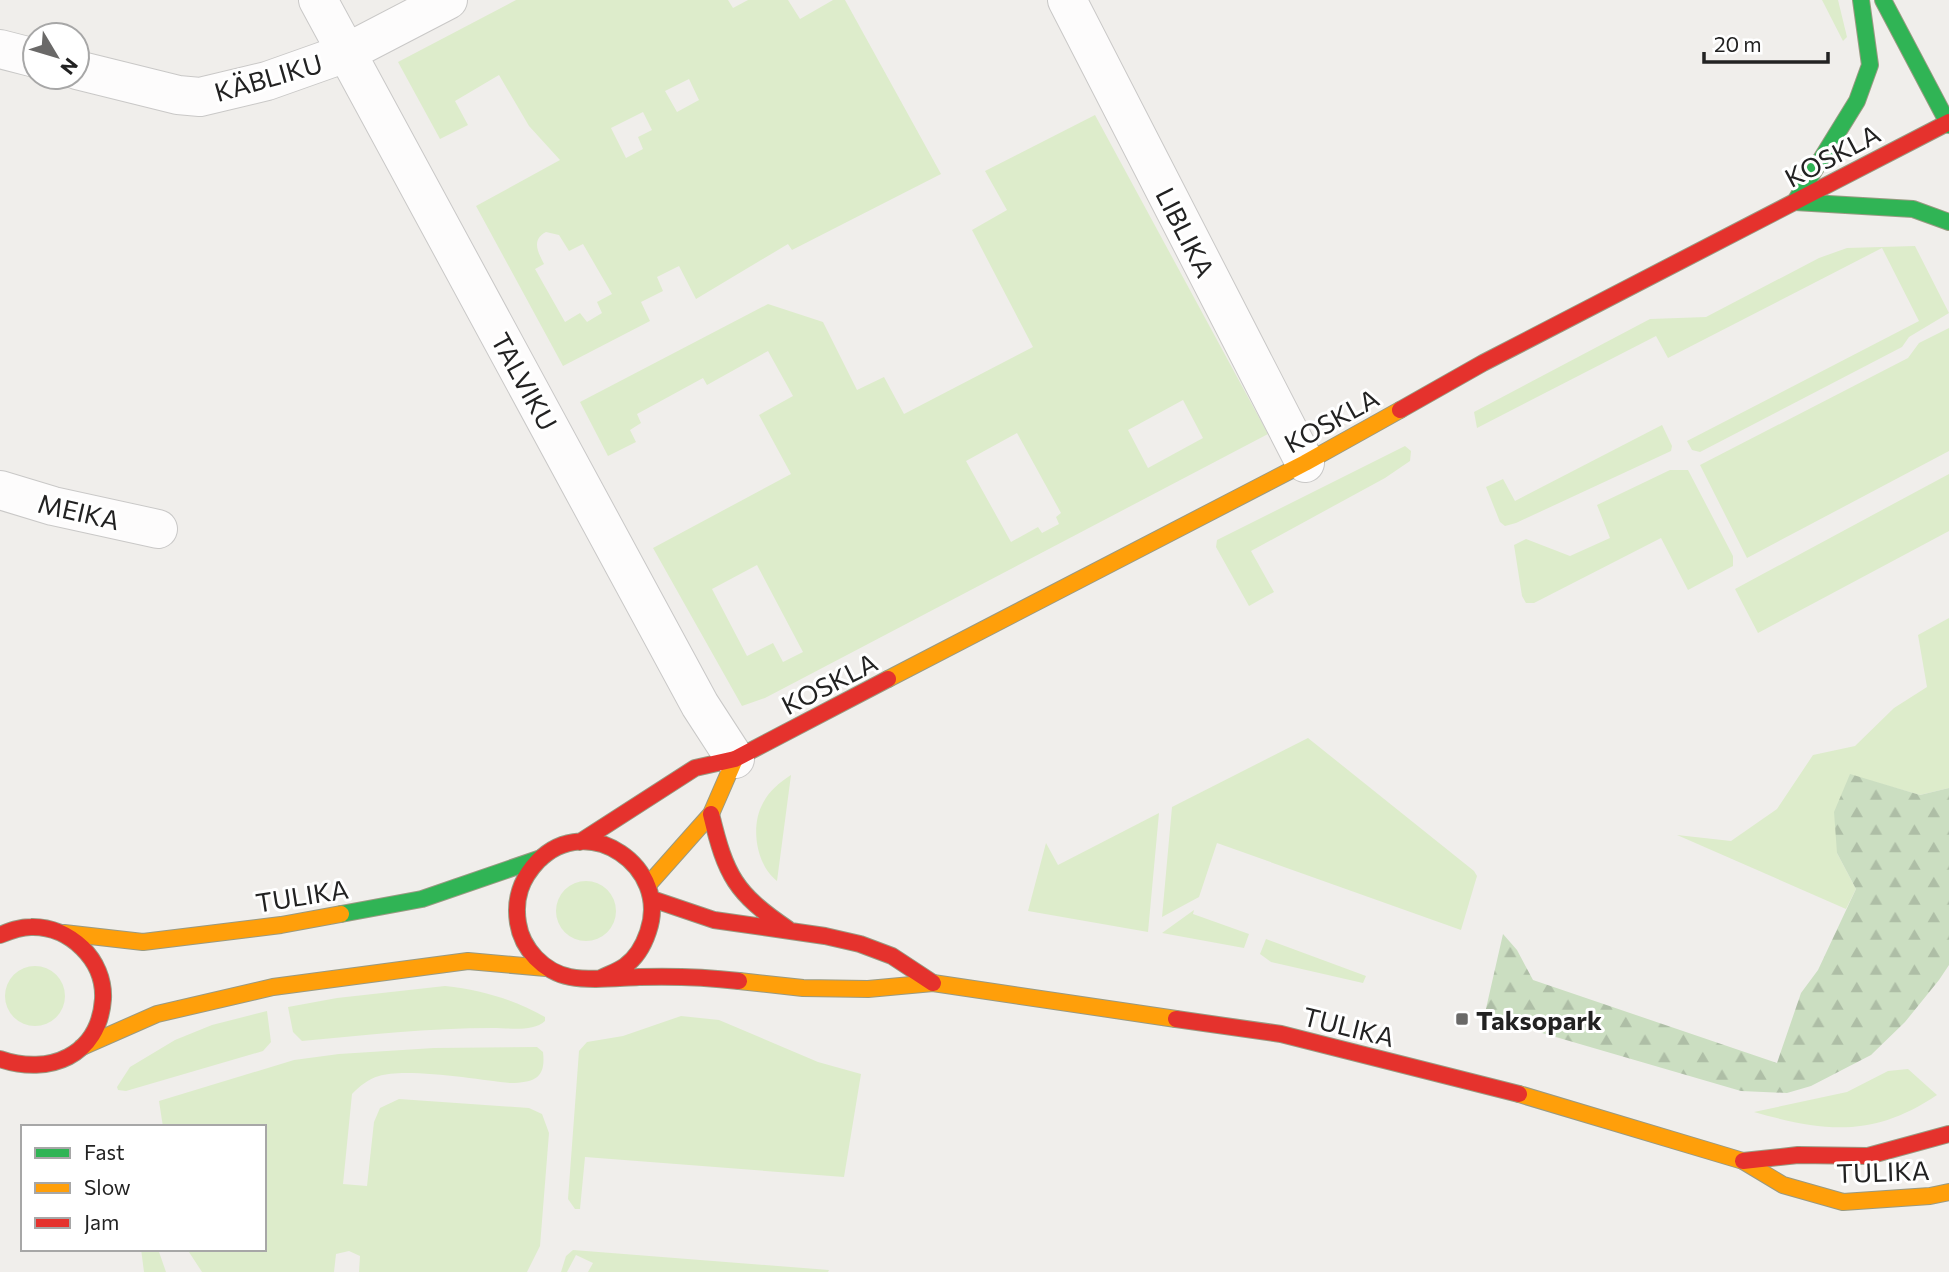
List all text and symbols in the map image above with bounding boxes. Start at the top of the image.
north arrow [21,21,91,91]
scale bar [1704,21,1828,65]
text: 20 m [1714,31,1762,56]
street label: KÄBLIKU [210,47,326,107]
text: N [56,54,83,79]
street label: KOSKLA [1779,117,1885,193]
street label: LIBLIKA [1150,182,1222,282]
street label: TALVIKU [486,327,564,435]
street label: KOSKLA [1278,381,1384,459]
street label: MEIKA [35,487,123,535]
street label: KOSKLA [776,646,882,720]
street label: TULIKA [254,872,351,918]
street label: TULIKA [1300,1000,1398,1052]
place label: Taksopark [1476,1004,1602,1035]
marker: Taksopark [1454,1011,1470,1027]
legend [21,1125,266,1251]
text: Fast [84,1139,125,1164]
street label: TULIKA [1836,1154,1930,1188]
text: Slow [84,1174,131,1199]
text: Jam [84,1209,119,1234]

